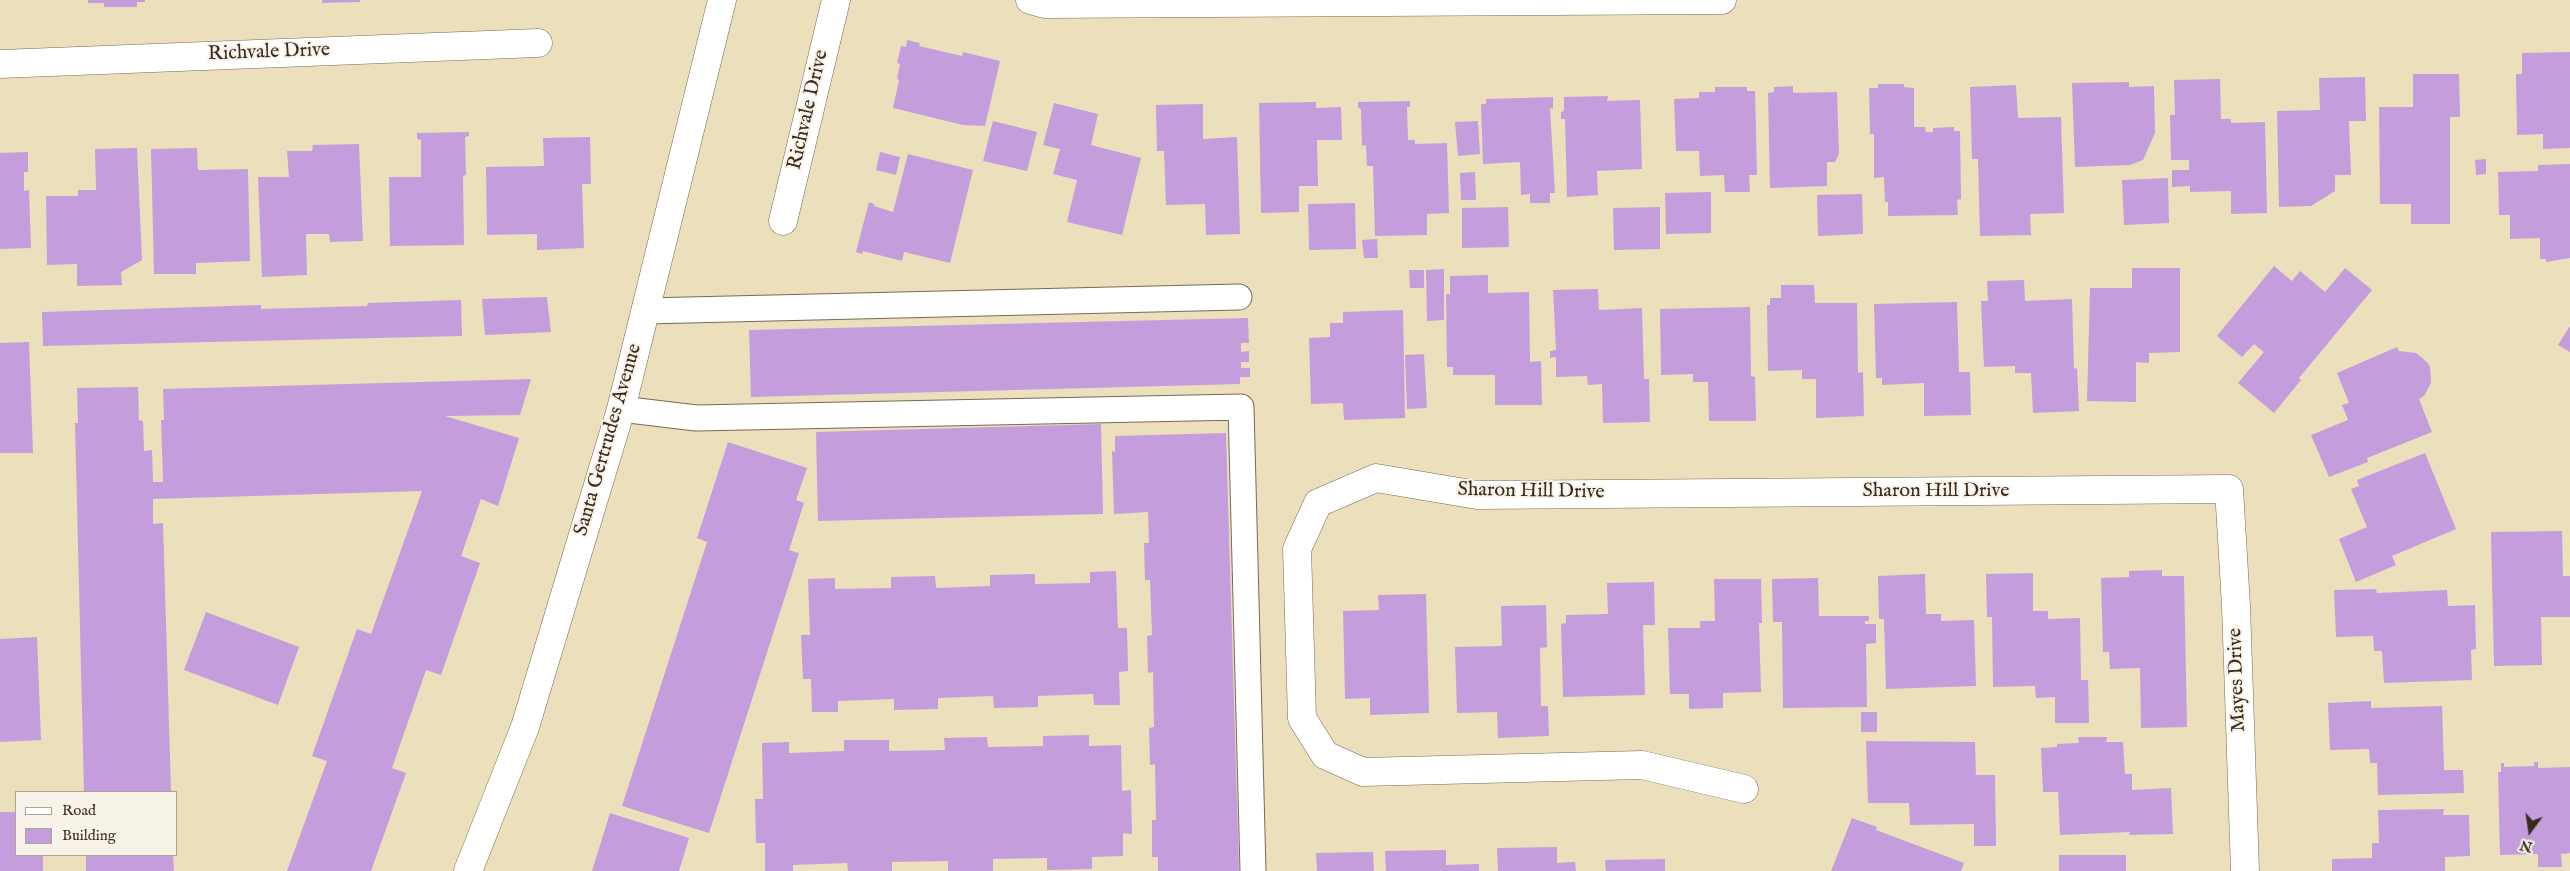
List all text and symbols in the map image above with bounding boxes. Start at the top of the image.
street label: Richvale Drive [207,39,331,67]
street label: Richvale Drive [784,48,834,172]
street label: Santa Gertrudes Avenue [570,341,648,539]
street label: Sharon Hill Drive [1457,479,1605,505]
street label: Sharon Hill Drive [1862,480,2010,504]
street label: Mayes Drive [2224,628,2252,732]
legend [15,791,178,856]
text: Road [62,801,96,820]
north arrow [2505,806,2555,856]
text: Building [62,826,116,845]
text: N [2518,835,2534,856]

